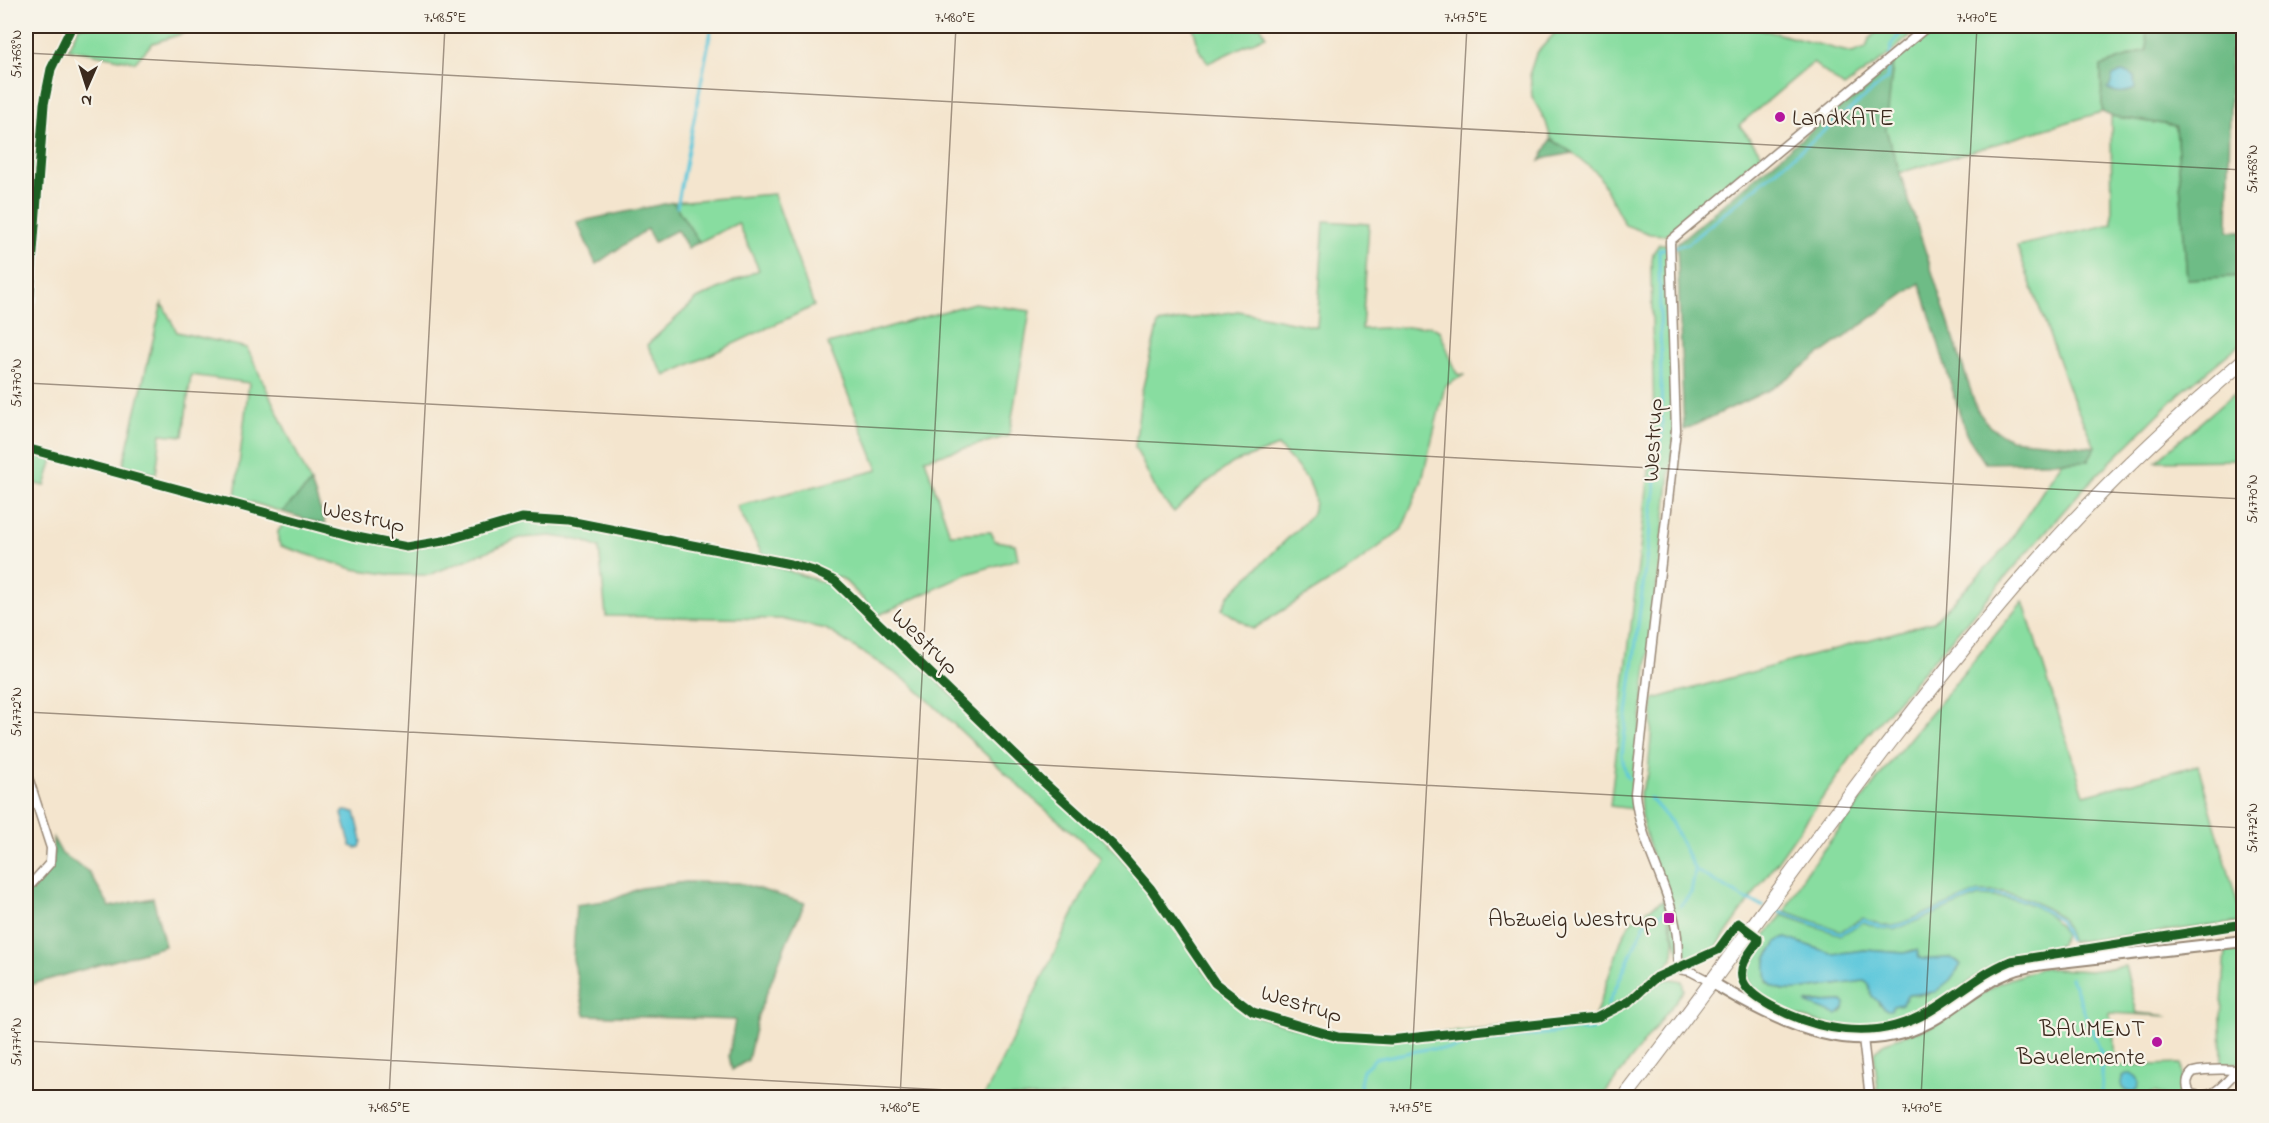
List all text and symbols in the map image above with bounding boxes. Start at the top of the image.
text: 7.485°E [424,7,466,29]
text: 7.480°E [935,7,975,29]
text: 7.475°E [1444,7,1488,29]
text: 7.470°E [1956,7,1998,29]
text: 51.768°N [6,30,28,78]
north arrow [57,57,117,117]
text: N [80,88,92,112]
place label: LandKATE [1792,102,1894,137]
marker: LandKATE [1773,110,1787,124]
text: 51.768°N [2242,145,2264,193]
text: 51.770°N [6,358,28,408]
street label: Westrup [1635,397,1674,483]
text: 51.770°N [2242,474,2264,524]
street label: Westrup [319,493,408,544]
street label: Westrup [882,601,967,684]
text: 51.772°N [6,687,28,737]
text: 51.772°N [2242,803,2264,853]
place label: Abzweig Westrup [1488,903,1657,938]
marker: Abzweig Westrup [1662,911,1676,925]
street label: Westrup [1256,976,1346,1034]
place label: BAUMENT Bauelemente [2016,1013,2145,1076]
text: 51.774°N [6,1017,28,1067]
marker: BAUMENT Bauelemente [2150,1035,2164,1049]
text: 7.485°E [368,1097,410,1119]
text: 7.480°E [880,1097,920,1119]
text: 7.475°E [1389,1097,1433,1119]
text: 7.470°E [1901,1097,1943,1119]

